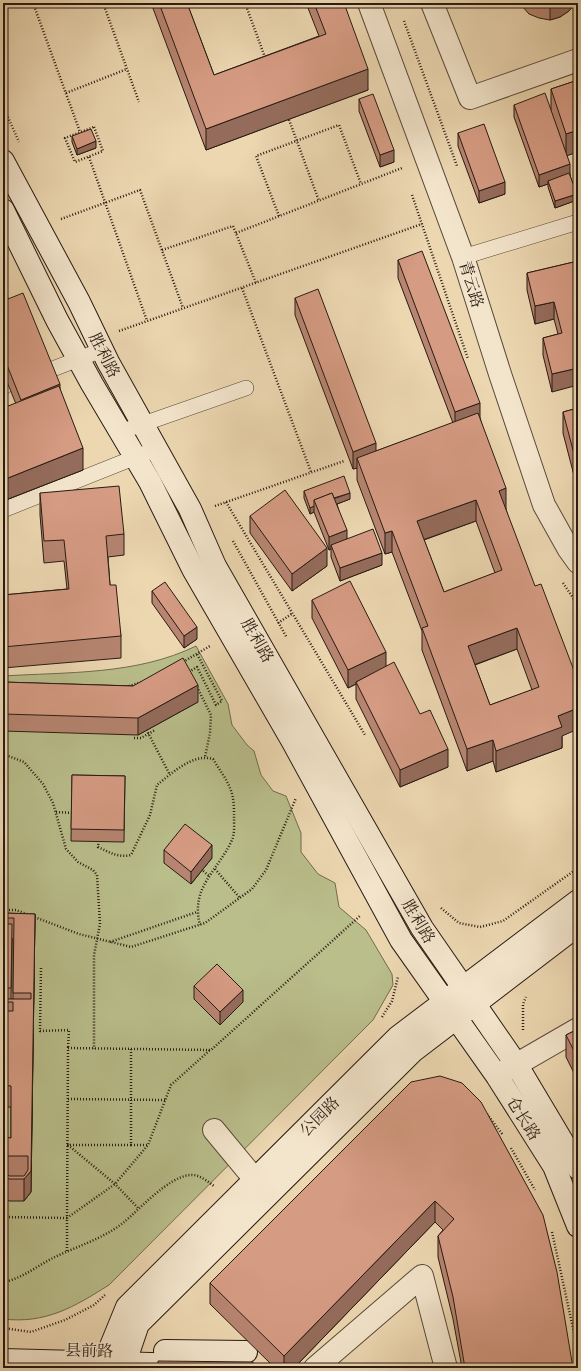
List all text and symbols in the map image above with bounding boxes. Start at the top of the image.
street label: 青云路 [454,258,489,310]
street label: 胜利路 [84,329,125,381]
street label: 胜利路 [236,614,279,666]
street label: 胜利路 [397,895,440,947]
street label: 公园路 [295,1092,344,1141]
street label: 仓长路 [502,1092,545,1144]
street label: 县前路 [65,1340,113,1361]

